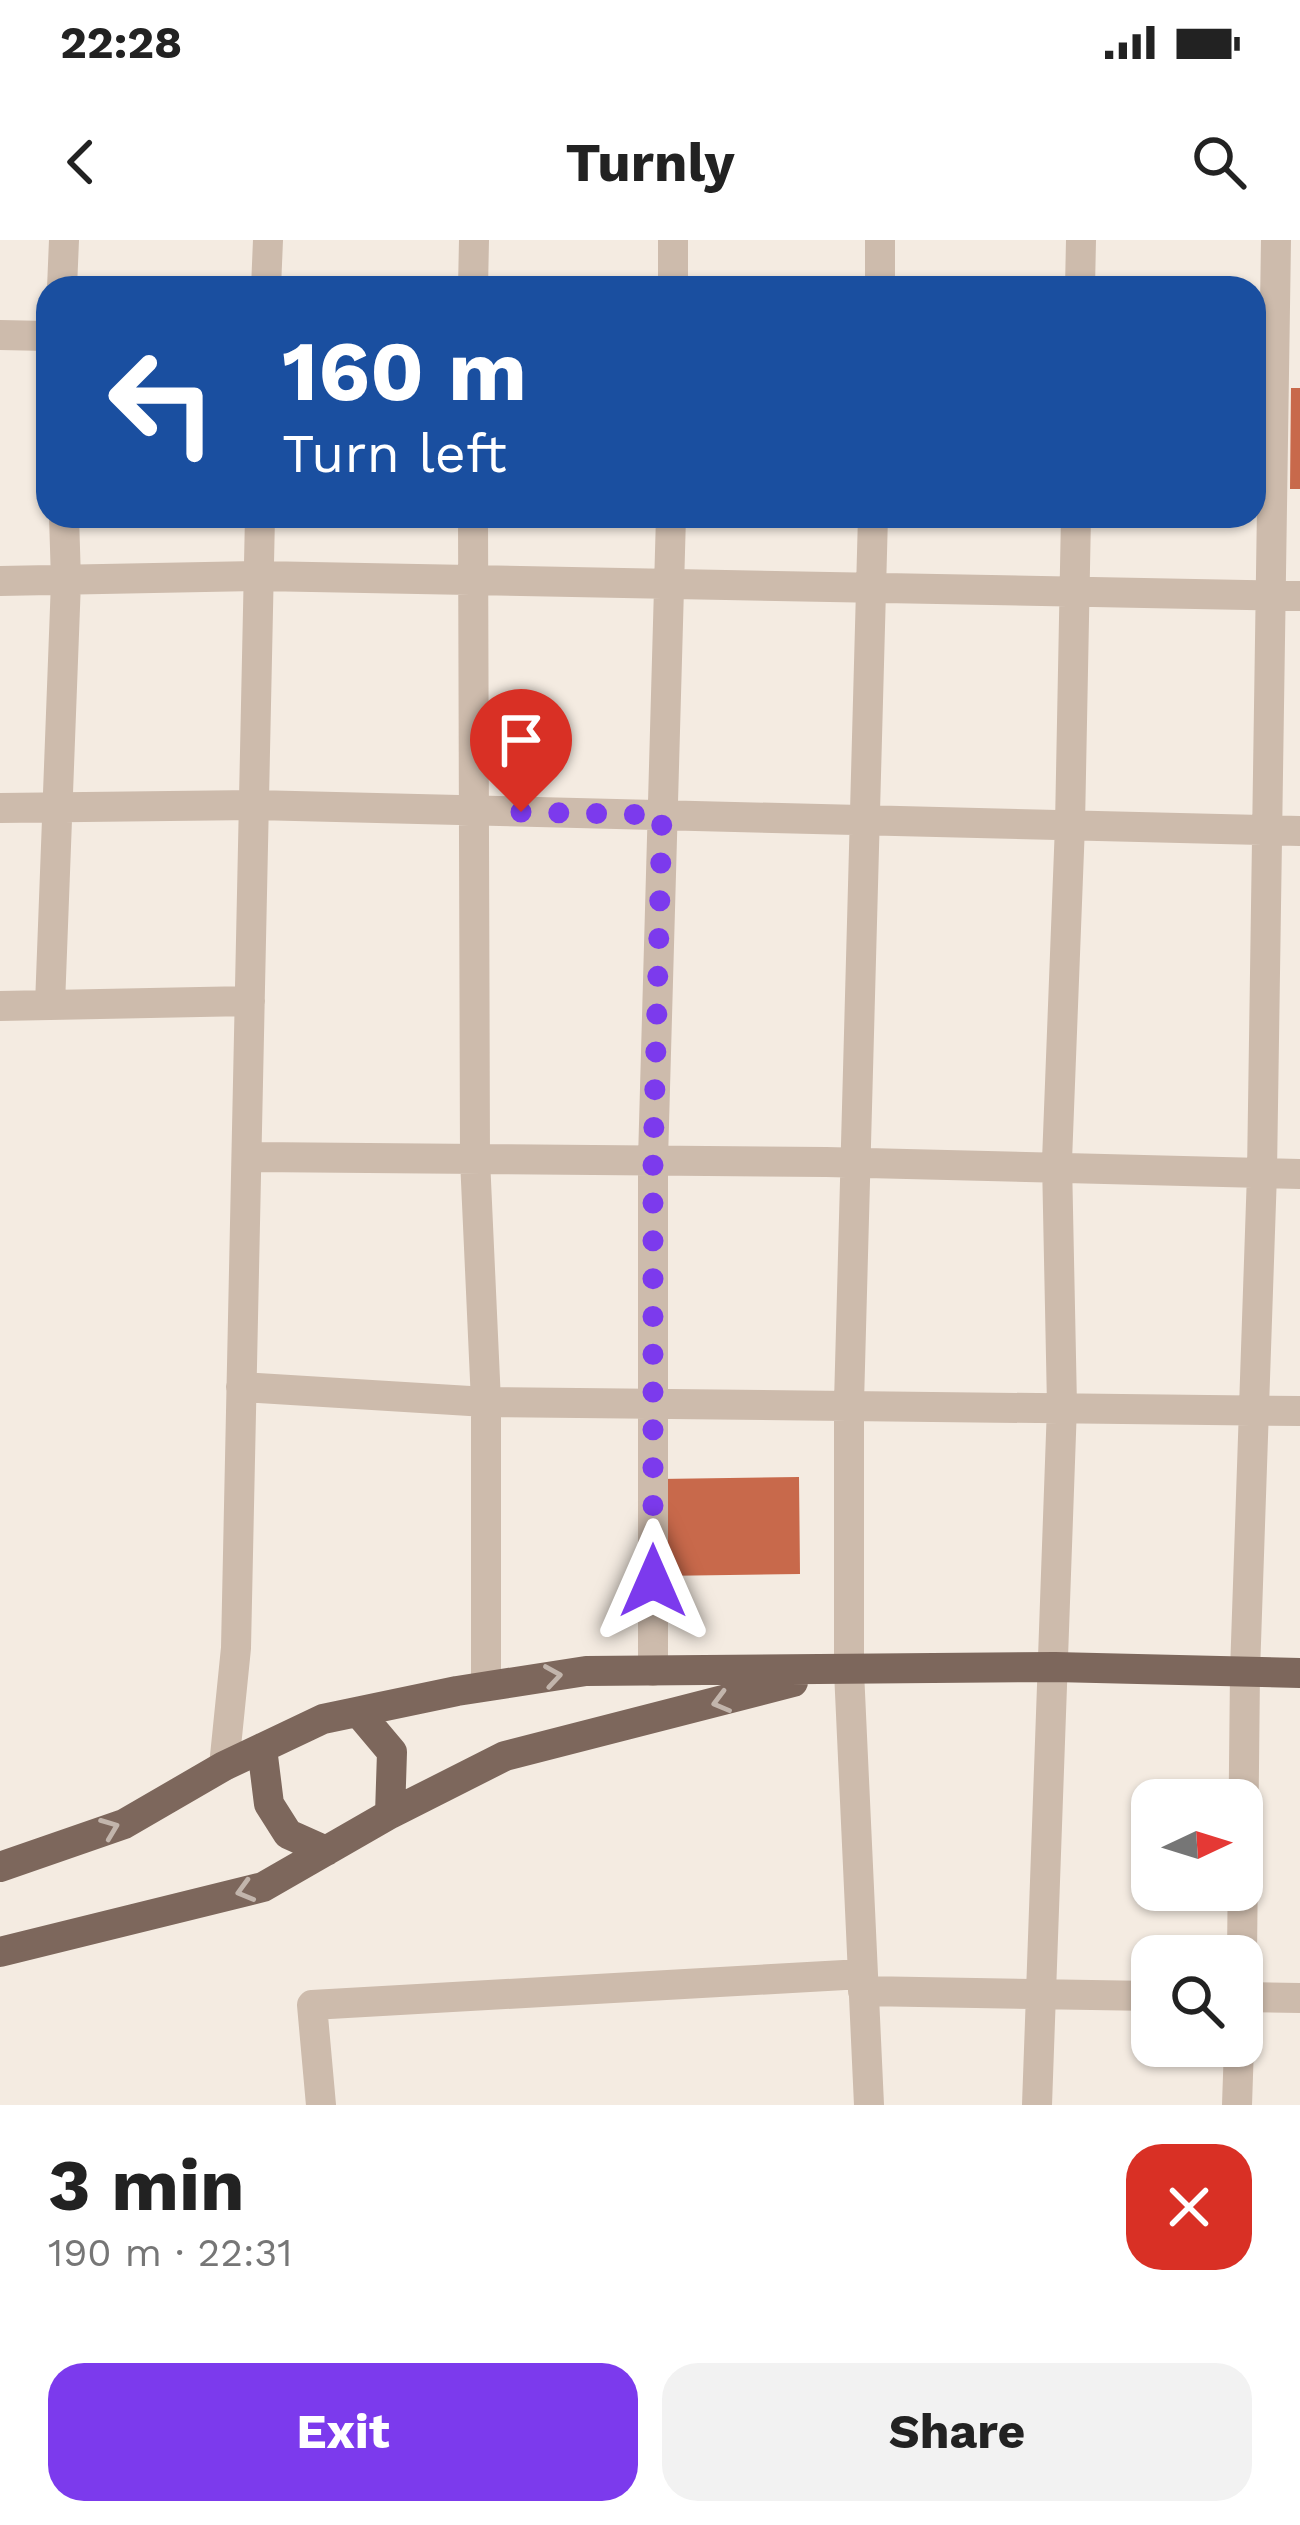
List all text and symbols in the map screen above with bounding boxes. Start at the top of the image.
text: 22:28 [60,16,182,69]
icon: back [48,129,114,195]
icon: search [1186,129,1252,195]
text: Turnly [565,131,735,194]
text: 160 m [282,322,527,420]
icon: left [84,324,240,480]
text: Turn left [282,422,507,485]
pin [470,689,572,812]
icon: arrive [488,707,554,773]
position arrow [590,1518,716,1644]
one-way arrow [544,1664,563,1690]
one-way arrow [711,1688,732,1713]
north arrow [1131,1779,1263,1911]
map controls [1131,1779,1263,2067]
one-way arrow [99,1817,120,1842]
one-way arrow [235,1877,256,1902]
button: search [1131,1935,1263,2067]
text: 3 min [48,2143,245,2227]
button: close [1126,2144,1252,2270]
text: 190 m · 22:31 [48,2230,292,2275]
button: Exit [48,2363,638,2501]
button: Share [662,2363,1252,2501]

